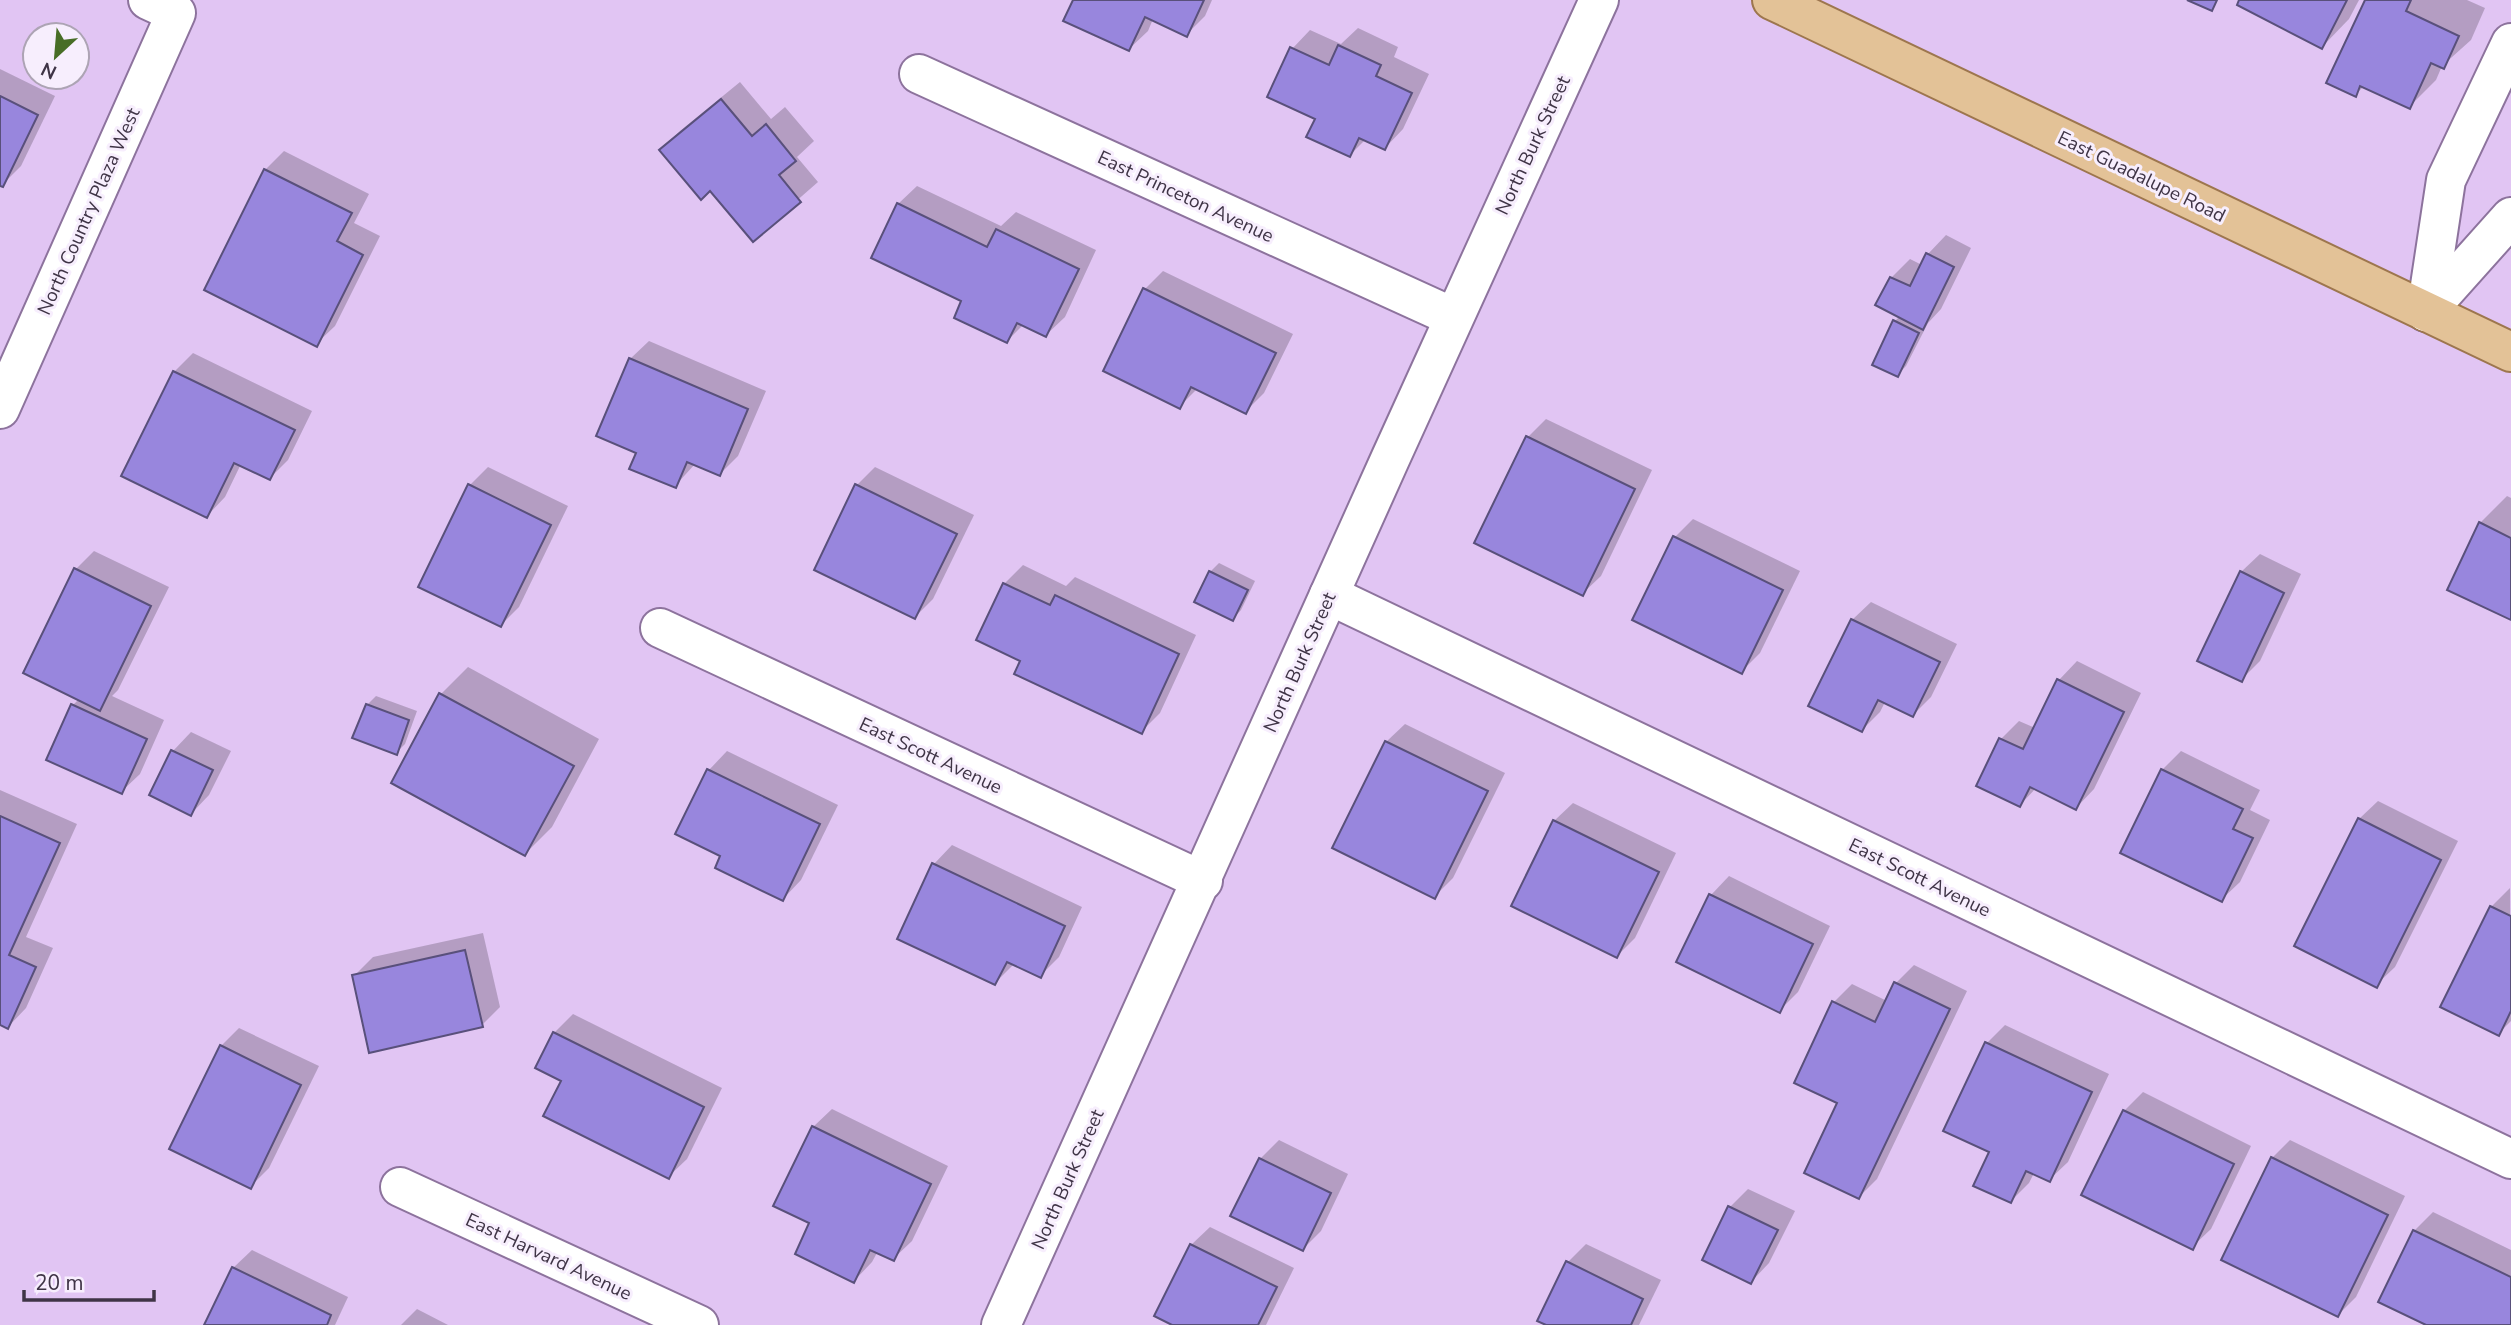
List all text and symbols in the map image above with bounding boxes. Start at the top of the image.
north arrow [21,21,91,91]
text: N [37,56,61,85]
street label: North Burk Street [1489,71,1577,219]
street label: North Country Plaza West [31,103,146,319]
street label: East Guadalupe Road [2053,125,2230,229]
street label: East Princeton Avenue [1093,145,1278,249]
street label: North Burk Street [1257,588,1343,737]
street label: East Scott Avenue [855,711,1006,800]
street label: East Scott Avenue [1844,832,1995,924]
street label: North Burk Street [1025,1105,1111,1254]
street label: East Harvard Avenue [461,1207,636,1307]
scale bar [24,1258,154,1302]
text: 20 m [35,1269,84,1297]

